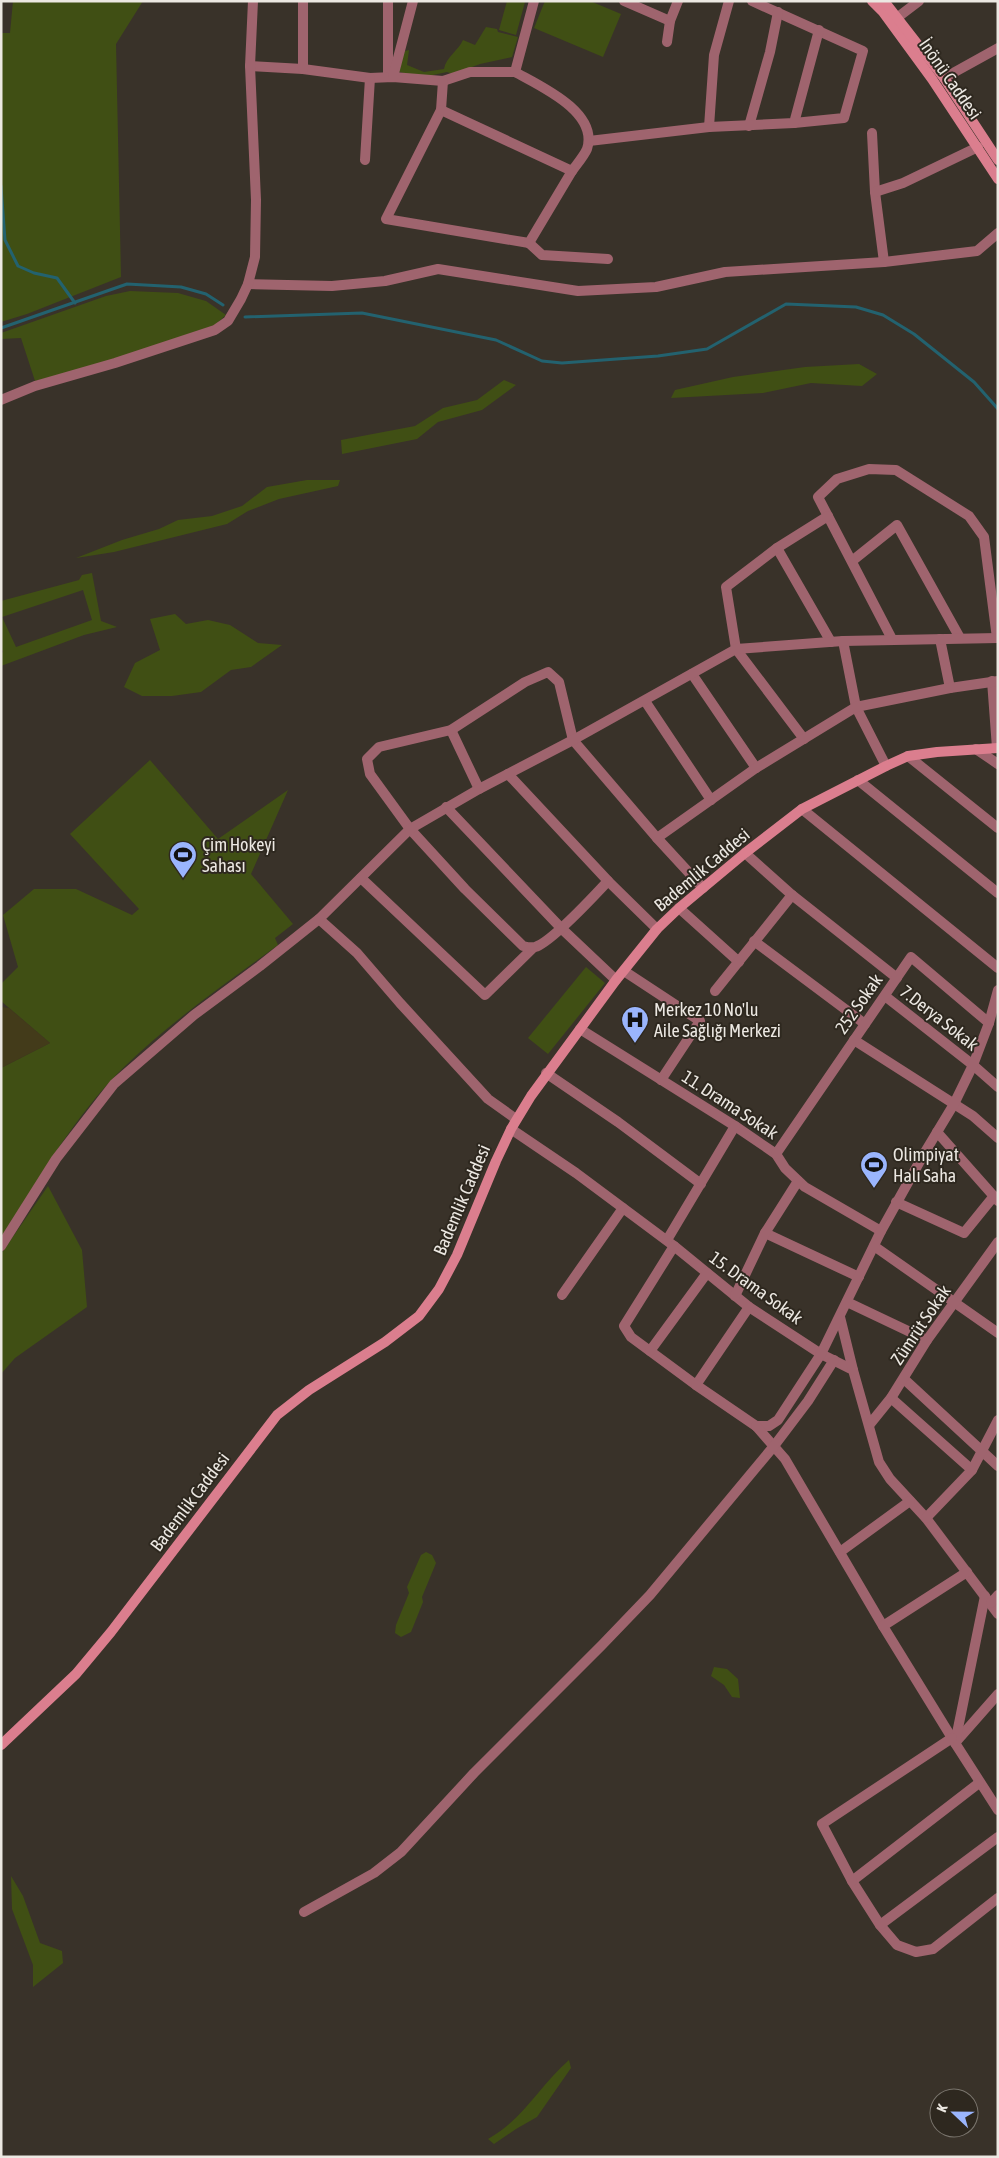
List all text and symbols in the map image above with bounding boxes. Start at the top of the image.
street label: İnönü Caddesi [915,34,986,123]
street label: Bademlik Caddesi [650,824,754,916]
place label: Çim Hokeyi Sahası [202,834,276,876]
sports icon: Çim Hokeyi Sahası [168,840,198,879]
street label: 252 Sokak [830,970,887,1038]
street label: 7.Derya Sokak [896,981,983,1055]
place label: Merkez 10 No'lu Aile Sağlığı Merkezi [654,999,781,1041]
hospital icon: Merkez 10 No'lu Aile Sağlığı Merkezi [620,1005,650,1044]
street label: 11. Drama Sokak [678,1066,782,1143]
street label: Bademlik Caddesi [429,1141,494,1258]
place label: Olimpiyat Halı Saha [893,1144,959,1186]
sports icon: Olimpiyat Halı Saha [859,1150,889,1189]
street label: 15. Drama Sokak [706,1247,807,1328]
street label: Zümrüt Sokak [886,1281,955,1369]
street label: Bademlik Caddesi [146,1448,234,1555]
north arrow [929,2088,979,2138]
text: K [933,2102,951,2114]

